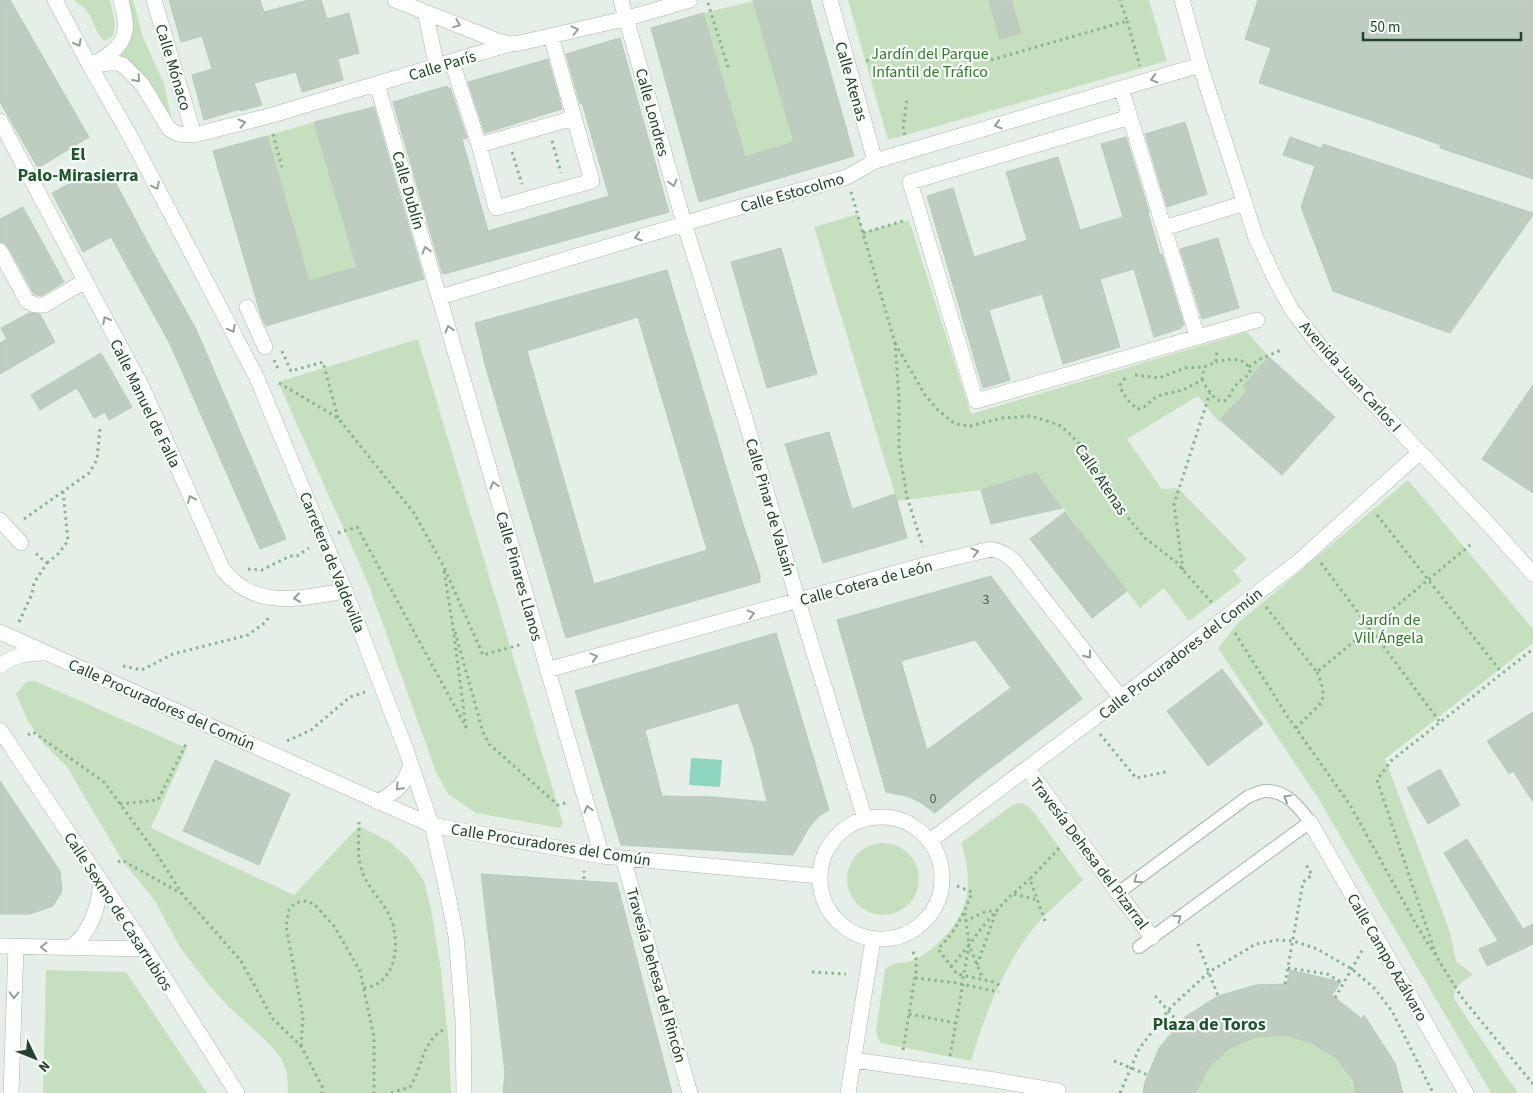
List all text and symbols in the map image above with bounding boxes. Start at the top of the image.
scale bar [1363,10,1520,42]
text: 50 m [1370,17,1400,38]
one-way arrow [452,18,461,28]
street label: Calle Mónaco [149,21,197,113]
one-way arrow [570,25,579,36]
one-way arrow [72,38,82,47]
street label: Calle Atenas [829,39,873,124]
park label: Jardín del Parque Infantil de Tráfico [871,43,989,83]
street label: Calle París [406,45,479,87]
street label: Calle Londres [630,66,674,159]
one-way arrow [132,73,141,82]
one-way arrow [1149,73,1158,84]
one-way arrow [237,118,246,129]
one-way arrow [994,120,1002,130]
district label: El Palo-Mirasierra [17,142,139,188]
street label: Calle Dublín [386,148,430,232]
street label: Calle Estocolmo [738,168,847,218]
one-way arrow [668,179,678,187]
one-way arrow [150,180,160,189]
one-way arrow [634,232,642,242]
one-way arrow [422,246,432,254]
street label: Avenida Juan Carlos I [1294,316,1406,437]
one-way arrow [103,317,113,326]
one-way arrow [226,324,236,333]
one-way arrow [444,325,454,333]
street label: Calle Manuel de Falla [104,335,186,471]
street label: Calle Pinar de Valsaín [740,436,800,579]
street label: Calle Atenas [1069,440,1133,520]
one-way arrow [489,481,499,489]
street label: Carretera de Valdevilla [294,489,370,636]
one-way arrow [187,495,198,504]
street label: Calle Pinares Llanos [490,509,548,644]
one-way arrow [971,547,980,558]
street label: Calle Cotera de León [797,555,935,611]
street label: Calle Procuradores del Común [1094,583,1267,725]
house number: 3 [983,590,990,610]
one-way arrow [293,593,302,603]
one-way arrow [746,609,754,619]
park label: Jardín de Vill Ángela [1355,609,1423,649]
one-way arrow [1082,649,1090,658]
one-way arrow [590,652,598,663]
street label: Calle Procuradores del Común [65,654,258,756]
street label: Travesía Dehesa del Pizarral [1025,773,1154,934]
one-way arrow [396,782,405,791]
house number: 0 [930,789,937,809]
one-way arrow [1283,794,1292,804]
one-way arrow [583,804,594,813]
street label: Calle Procuradores del Común [449,818,652,872]
street label: Calle Sexmo de Casarrubios [59,828,178,995]
one-way arrow [1133,873,1142,883]
street label: Travesía Dehesa del Rincón [621,885,692,1065]
street label: Calle Campo Azálvaro [1342,890,1433,1025]
one-way arrow [1172,915,1182,924]
one-way arrow [40,942,48,953]
one-way arrow [8,992,19,1000]
district label: Plaza de Toros [1152,1012,1266,1037]
north arrow [10,1033,60,1083]
text: N [33,1056,54,1076]

